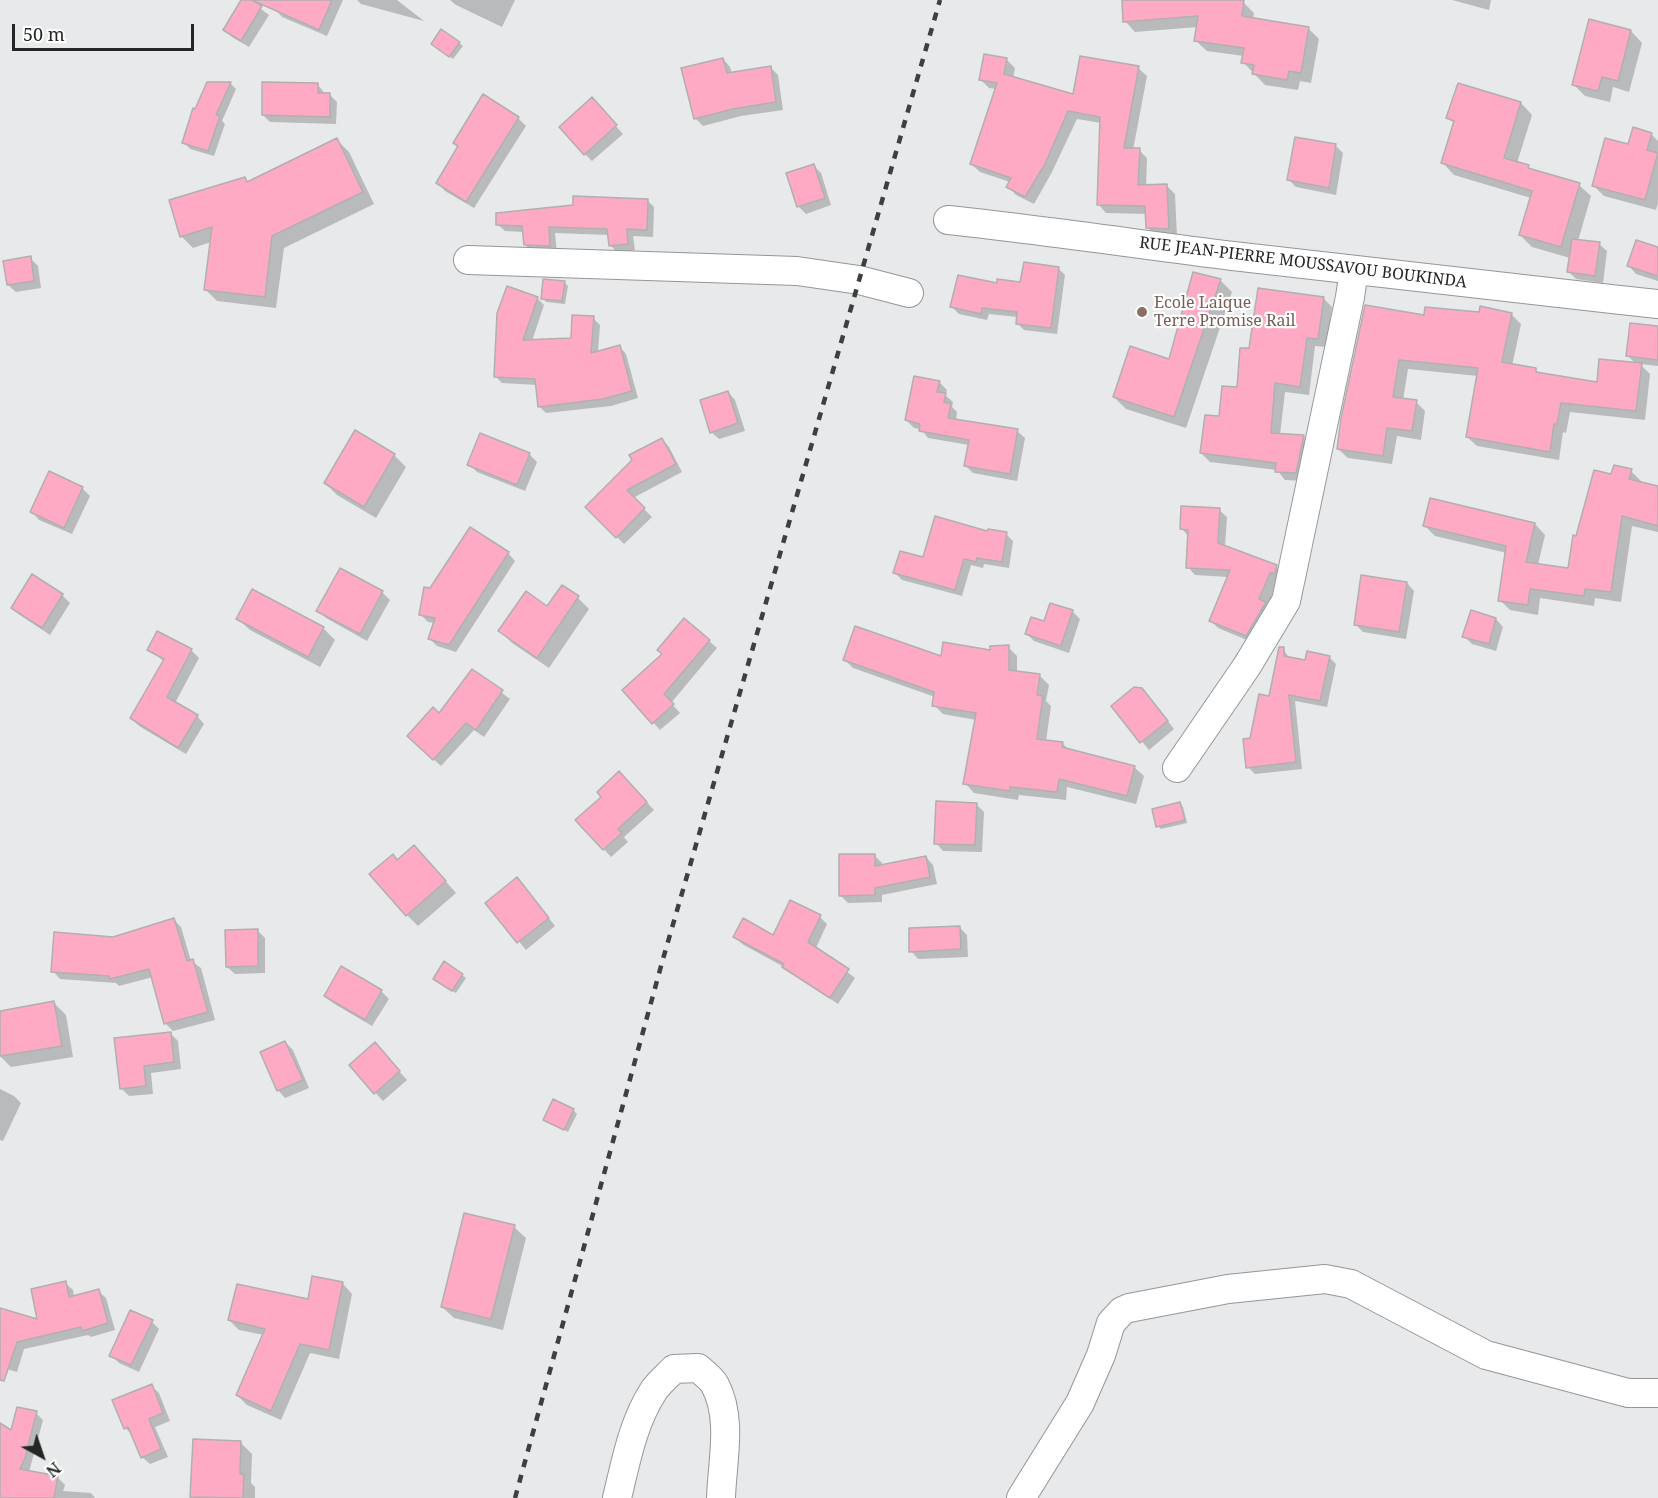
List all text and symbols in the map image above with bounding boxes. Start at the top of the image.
scale bar [15,12,196,50]
text: 50 m [23,22,65,46]
street label: RUE JEAN-PIERRE MOUSSAVOU BOUKINDA [1138,233,1468,293]
place label: Ecole Laique Terre Promise Rail [1154,293,1296,331]
marker: Ecole Laique Terre Promise Rail [1135,305,1149,319]
north arrow [12,1426,72,1486]
text: N [42,1457,65,1482]

